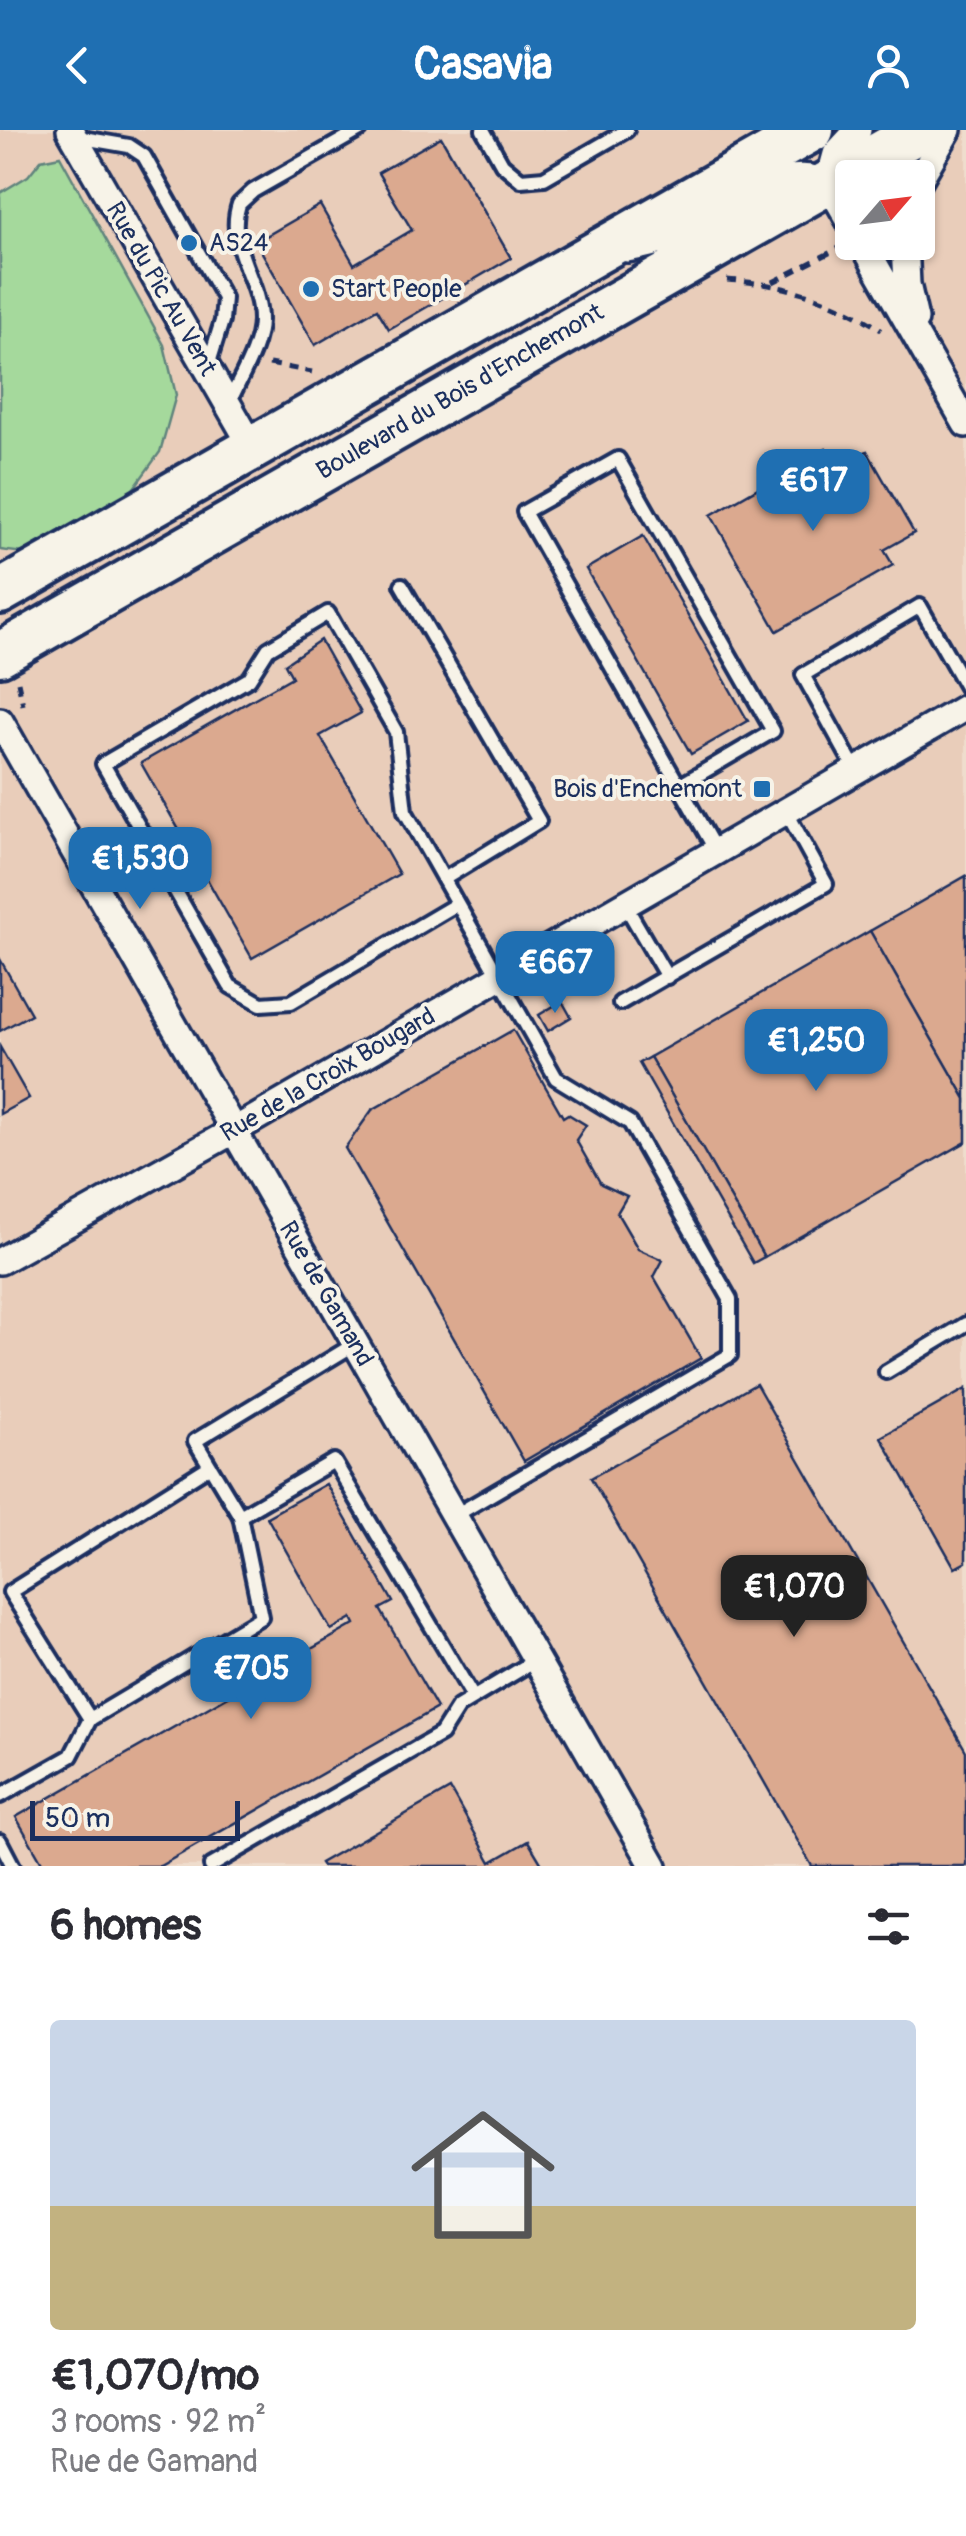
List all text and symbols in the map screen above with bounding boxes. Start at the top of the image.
text: Casavia [414,37,552,93]
icon: back [50,38,105,93]
icon: person [861,38,916,93]
north arrow [835,160,935,260]
map controls [835,160,935,260]
street label: Rue du Pic Au Vent [99,197,224,382]
place label: AS24 [209,228,268,259]
marker: AS24 [178,232,200,254]
place label: Start People [331,274,462,305]
marker: Start People [300,278,322,300]
street label: Boulevard du Bois d'Enchemont [311,296,610,487]
pin: €617 [754,449,872,534]
text: €617 [778,461,848,501]
place label: Bois d'Enchemont [553,774,743,805]
marker: Bois d'Enchemont [751,778,773,800]
pin: €1,530 [59,827,221,912]
text: €1,530 [91,839,189,879]
pin: €667 [496,931,614,1016]
text: €667 [518,943,592,983]
street label: Rue de la Croix Bougard [215,1001,441,1149]
pin: €1,250 [735,1009,897,1094]
text: €1,250 [767,1021,865,1061]
street label: Rue de Gamand [272,1216,380,1372]
pin: €1,070 [713,1555,875,1640]
text: €1,070 [743,1567,845,1607]
pin: €705 [192,1637,310,1722]
text: €705 [212,1649,290,1689]
scale bar [30,1796,240,1840]
text: 50 m [45,1801,110,1836]
icon: filters [861,1899,916,1954]
text: 6 homes [50,1900,201,1952]
icon: home [393,2085,573,2265]
text: €1,070/mo [50,2350,259,2402]
text: 3 rooms · 92 m² [50,2402,266,2442]
text: Rue de Gamand [50,2442,258,2482]

